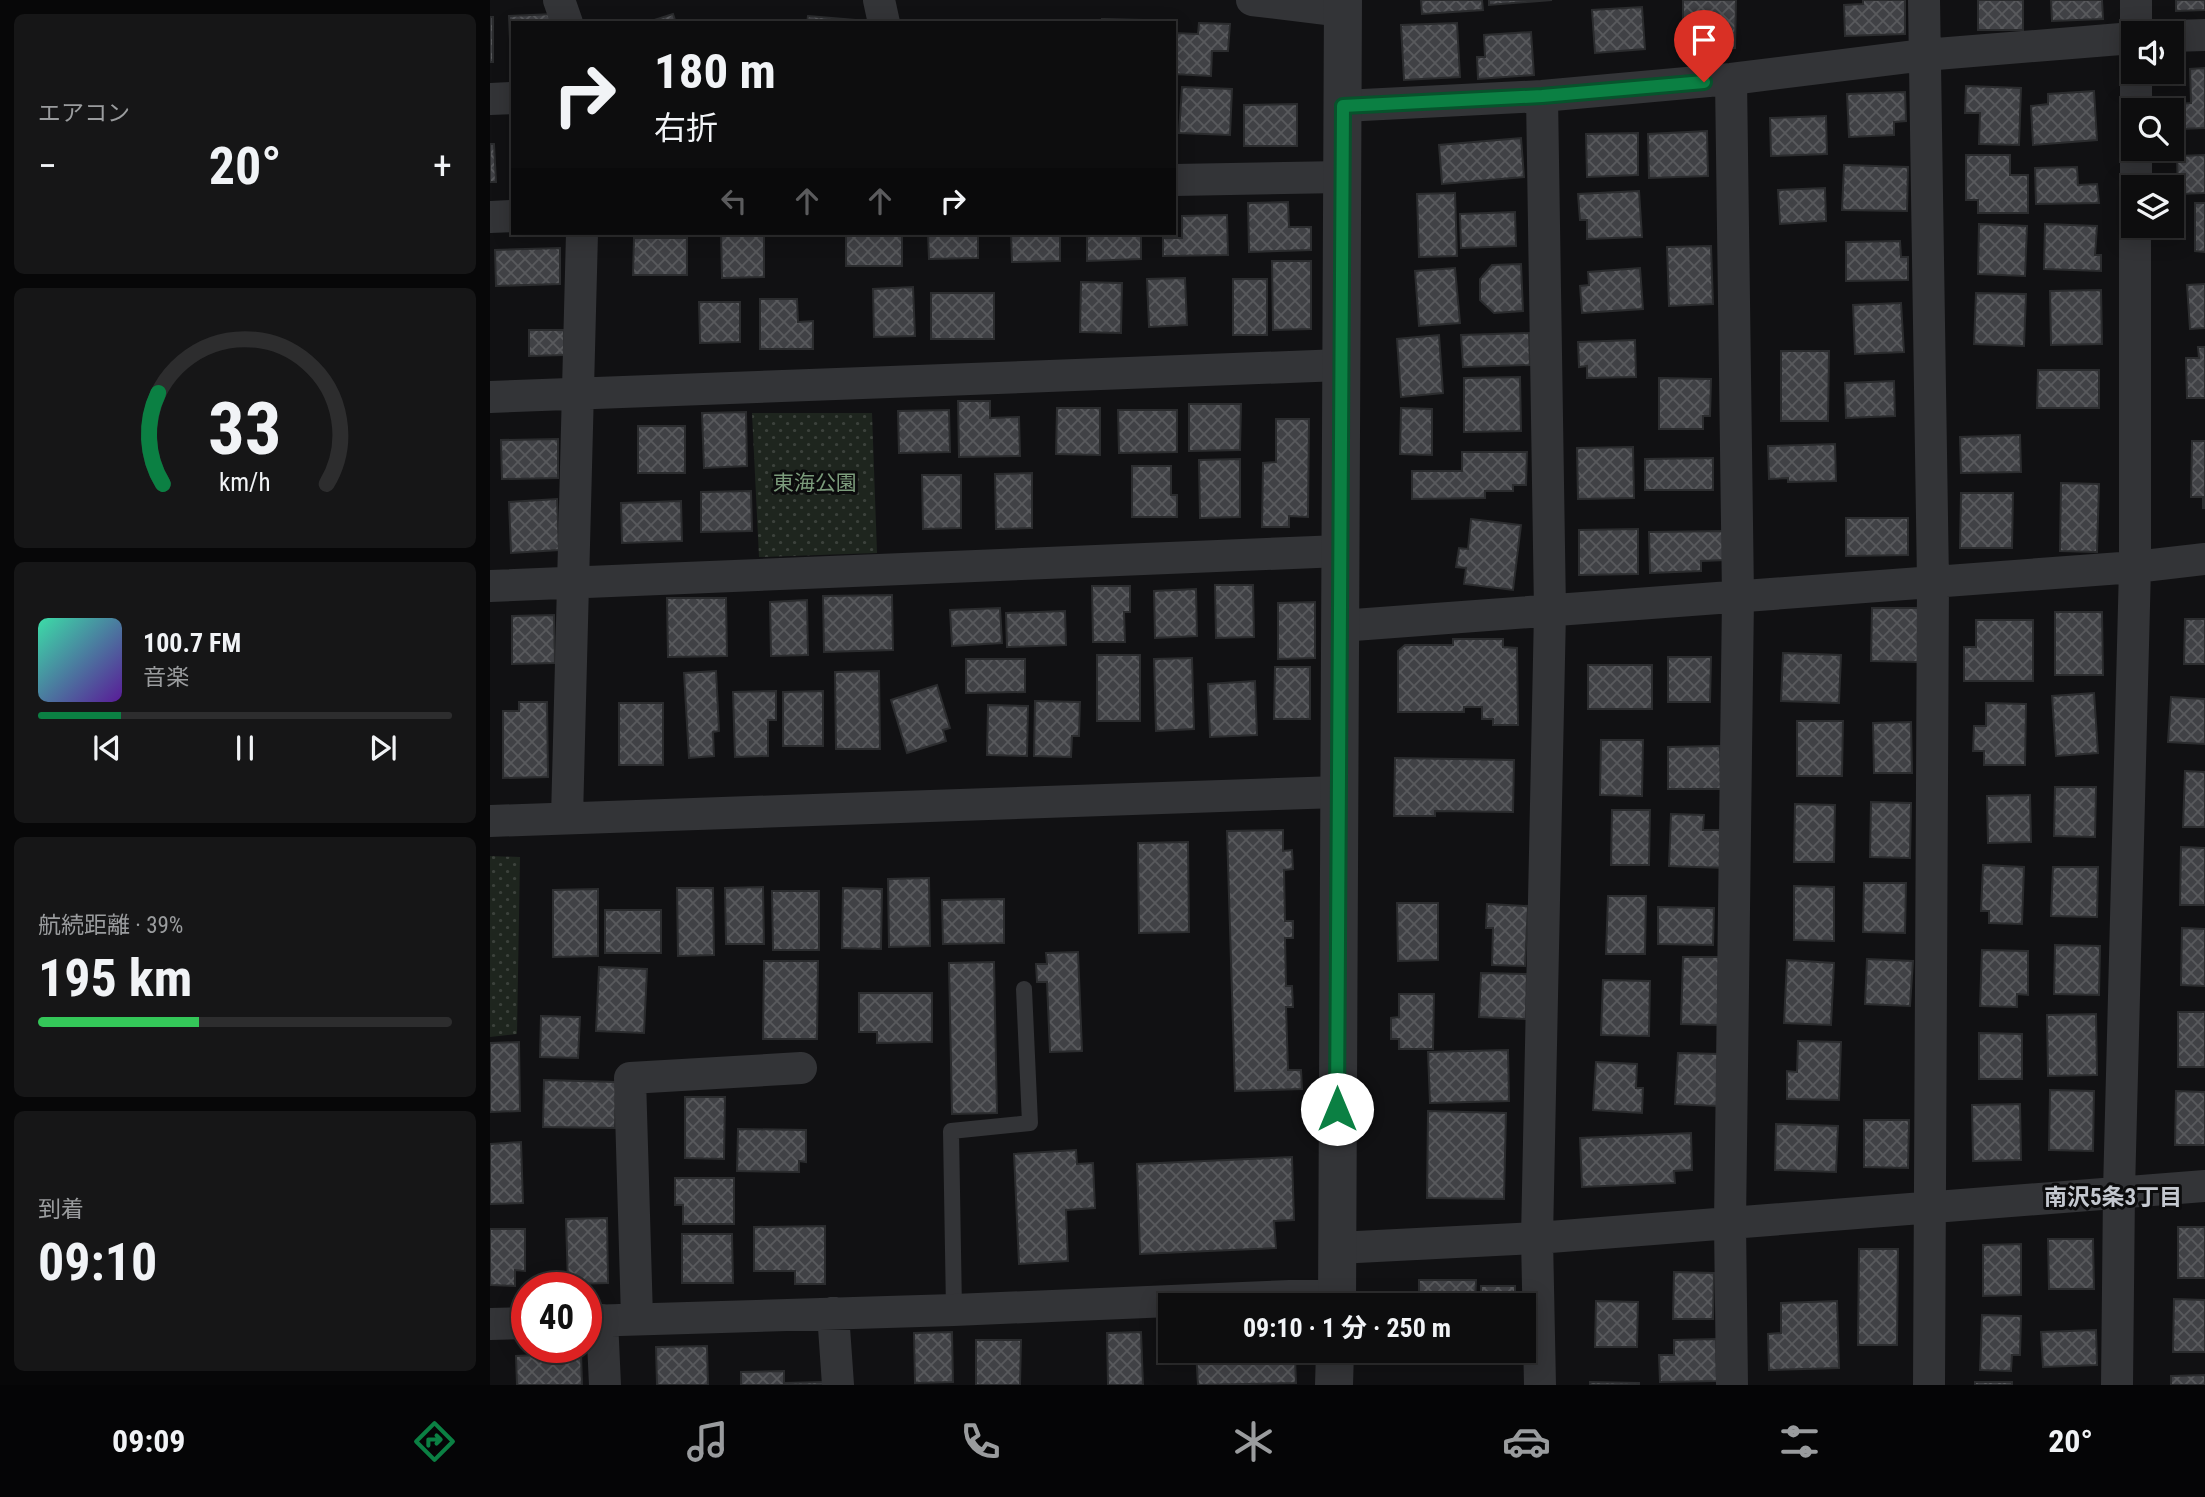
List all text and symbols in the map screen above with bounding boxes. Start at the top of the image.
pin [1674,10,1734,82]
icon: arrive [1685,21,1723,59]
map controls [2121,21,2184,238]
button: sound [2121,21,2184,84]
text: 180 m [654,43,776,100]
icon: right [539,49,630,140]
button: search [2121,98,2184,161]
text: エアコン [38,100,130,127]
text: 右折 [654,109,718,147]
text: 20° [209,136,281,197]
text: − [38,144,57,188]
text: + [433,144,452,188]
button: layers [2121,175,2184,238]
icon: left [715,182,753,220]
icon: ahead [788,182,826,220]
icon: ahead [861,182,899,220]
icon: right [934,182,972,220]
text: 33 [208,387,282,473]
text: km/h [219,468,271,497]
park label: 東海公園 [773,471,857,495]
text: 100.7 FM [143,628,241,658]
text: 音楽 [143,664,189,691]
icon: previous [88,729,126,767]
icon: pause [226,729,264,767]
icon: next [364,729,402,767]
text: 航続距離 · 39% [38,912,183,939]
text: 195 km [38,948,192,1009]
position arrow [1300,1072,1374,1146]
district label: 南沢5条3丁目 [2044,1184,2182,1211]
text: 到着 [38,1196,84,1223]
text: 09:10 [38,1232,157,1293]
speed limit sign: 40 [511,1272,602,1363]
text: 09:10 · 1 分 · 250 m [1243,1313,1451,1343]
icon: directions [410,1417,459,1466]
icon: music [683,1417,732,1466]
icon: phone [956,1417,1005,1466]
icon: climate [1229,1417,1278,1466]
icon: car [1502,1417,1551,1466]
icon: filters [1775,1417,1824,1466]
text: 09:09 [112,1422,185,1460]
text: 20° [2048,1422,2093,1460]

